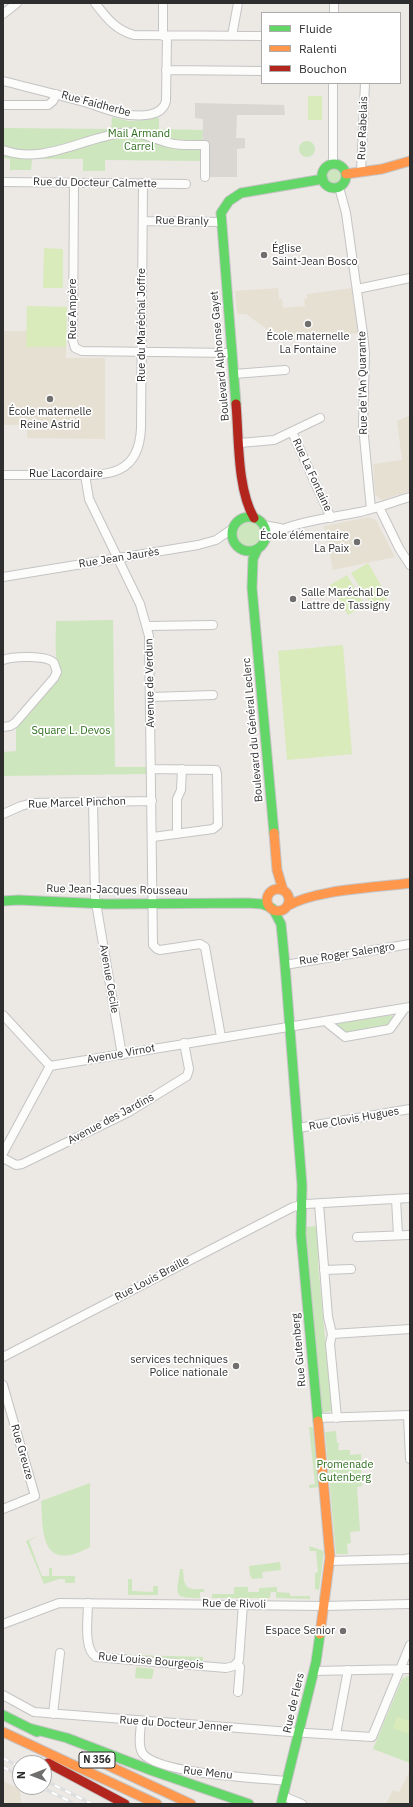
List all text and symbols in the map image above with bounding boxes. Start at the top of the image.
legend [261,12,401,84]
text: Fluide [299,21,332,36]
text: Ralenti [299,41,337,56]
text: Bouchon [299,61,347,76]
street label: Rue Faidherbe [60,88,132,120]
street label: Rue Rabelais [355,96,371,160]
park label: Mail Armand Carrel [108,127,170,153]
street label: Rue du Docteur Calmette [33,175,157,191]
street label: Rue Branly [155,214,209,228]
place label: Église Saint-Jean Bosco [272,242,358,268]
marker: Église Saint-Jean Bosco [259,250,269,260]
street label: Rue du Maréchal Joffre [135,268,149,382]
street label: Rue Ampère [66,278,80,340]
street label: Boulevard Alphonse Gayet [208,290,232,422]
marker: École maternelle La Fontaine [303,319,313,329]
place label: École maternelle La Fontaine [266,330,350,356]
street label: Rue de l'An Quarante [355,331,371,435]
marker: École maternelle Reine Astrid [45,394,55,404]
place label: École maternelle Reine Astrid [8,405,92,431]
street label: Rue La Fontaine [289,436,335,514]
street label: Rue Lacordaire [29,467,103,481]
place label: École élémentaire La Paix [260,529,349,555]
marker: École élémentaire La Paix [352,537,362,547]
street label: Rue Jean Jaurès [78,545,160,571]
place label: Salle Maréchal De Lattre de Tassigny [301,586,390,612]
marker: Salle Maréchal De Lattre de Tassigny [288,594,298,604]
street label: Avenue de Verdun [143,638,157,728]
street label: Boulevard du Général Leclerc [240,657,266,803]
park label: Square L. Devos [31,724,111,738]
street label: Rue Marcel Pinchon [28,795,126,811]
street label: Rue Jean-Jacques Rousseau [46,882,188,898]
street label: Rue Roger Salengro [298,940,396,968]
street label: Avenue Cecile [96,944,122,1014]
street label: Avenue Virnot [86,1042,156,1066]
street label: Avenue des Jardins [66,1091,156,1147]
street label: Rue Clovis Hugues [308,1105,400,1133]
street label: Rue Louis Braille [113,1254,191,1304]
street label: Rue Gutenberg [289,1313,309,1387]
place label: services techniques Police nationale [130,1353,228,1379]
marker: services techniques Police nationale [231,1361,241,1371]
street label: Rue Greuze [8,1423,36,1481]
park label: Promenade Gutenberg [317,1458,373,1484]
street label: Rue de Rivoli [202,1597,266,1611]
place label: Espace Senior [265,1624,335,1638]
marker: Espace Senior [338,1626,348,1636]
street label: Rue Louise Bourgeois [98,1650,204,1672]
street label: Rue de Flers [281,1672,307,1734]
street label: Rue du Docteur Jenner [119,1713,233,1735]
road number: N 356 [79,1752,115,1768]
north arrow [12,1755,52,1795]
street label: Rue Menu [183,1764,233,1782]
text: N [14,1771,28,1779]

